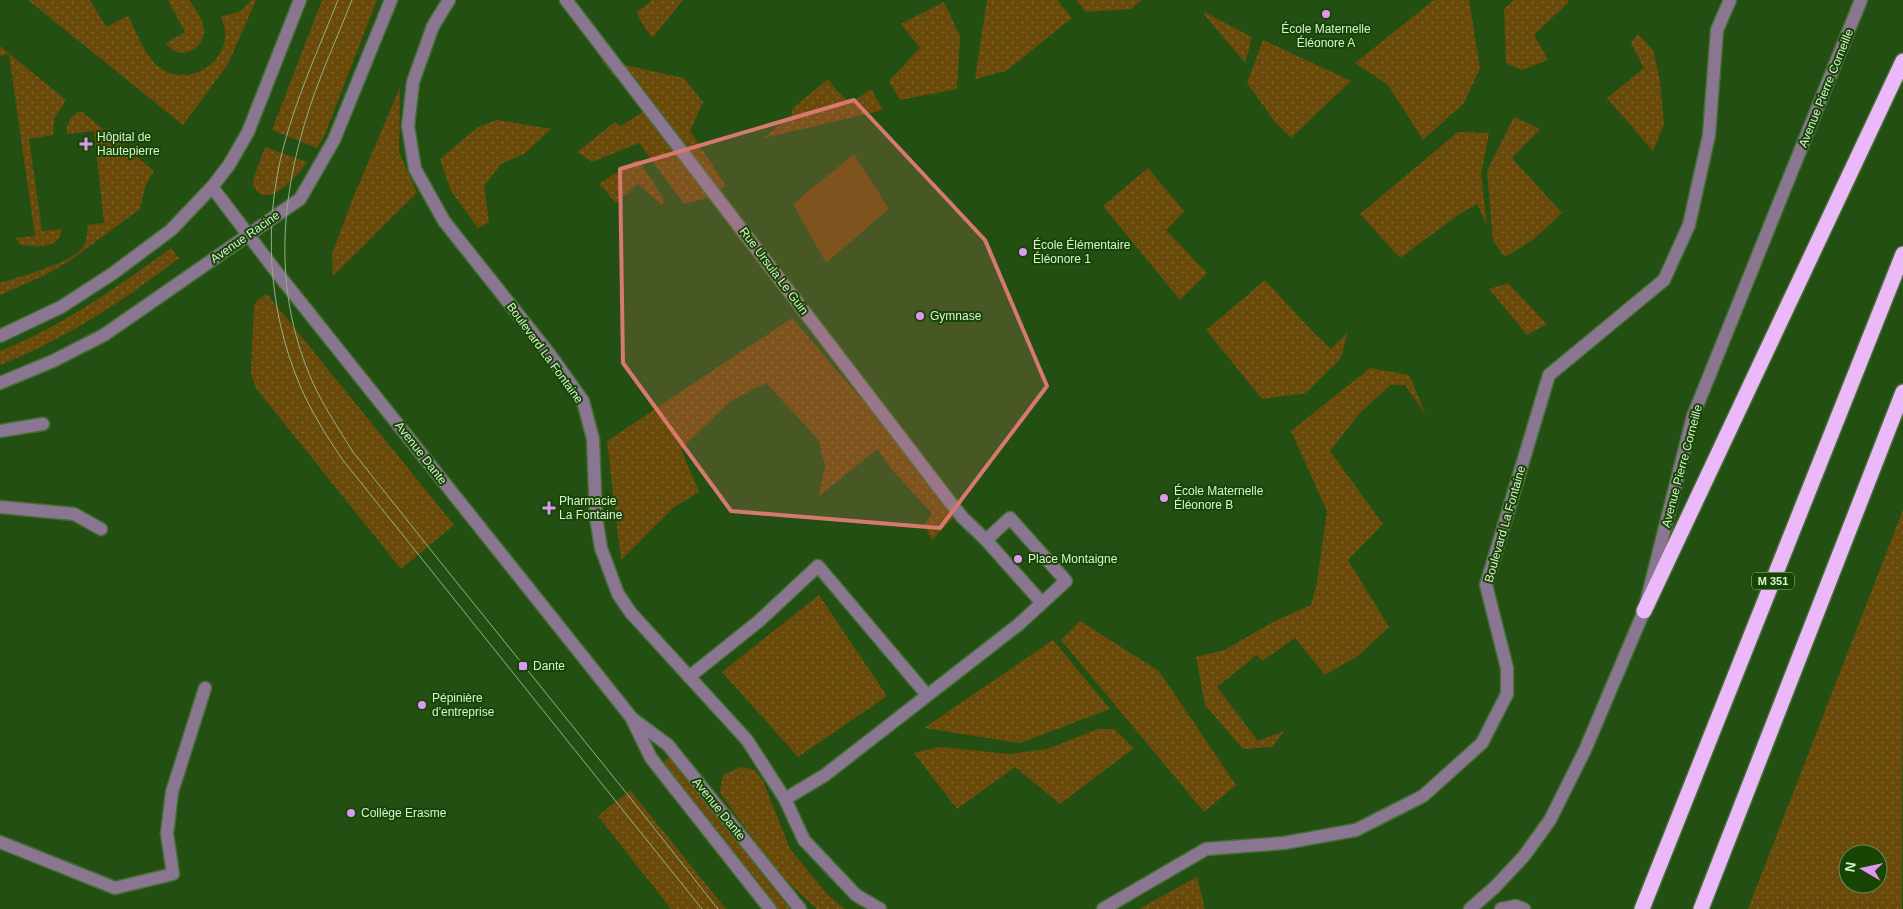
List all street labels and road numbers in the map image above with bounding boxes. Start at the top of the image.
street label: Avenue Pierre Corneille [1796,26,1856,149]
street label: Avenue Racine [208,208,283,266]
street label: Rue Ursula Le Guin [737,225,811,317]
street label: Boulevard La Fontaine [504,300,586,406]
street label: Avenue Pierre Corneille [1659,403,1705,529]
street label: Avenue Dante [392,419,450,487]
street label: Boulevard La Fontaine [1482,464,1528,584]
road number: M 351 [1752,572,1794,590]
street label: Avenue Dante [690,775,749,843]

